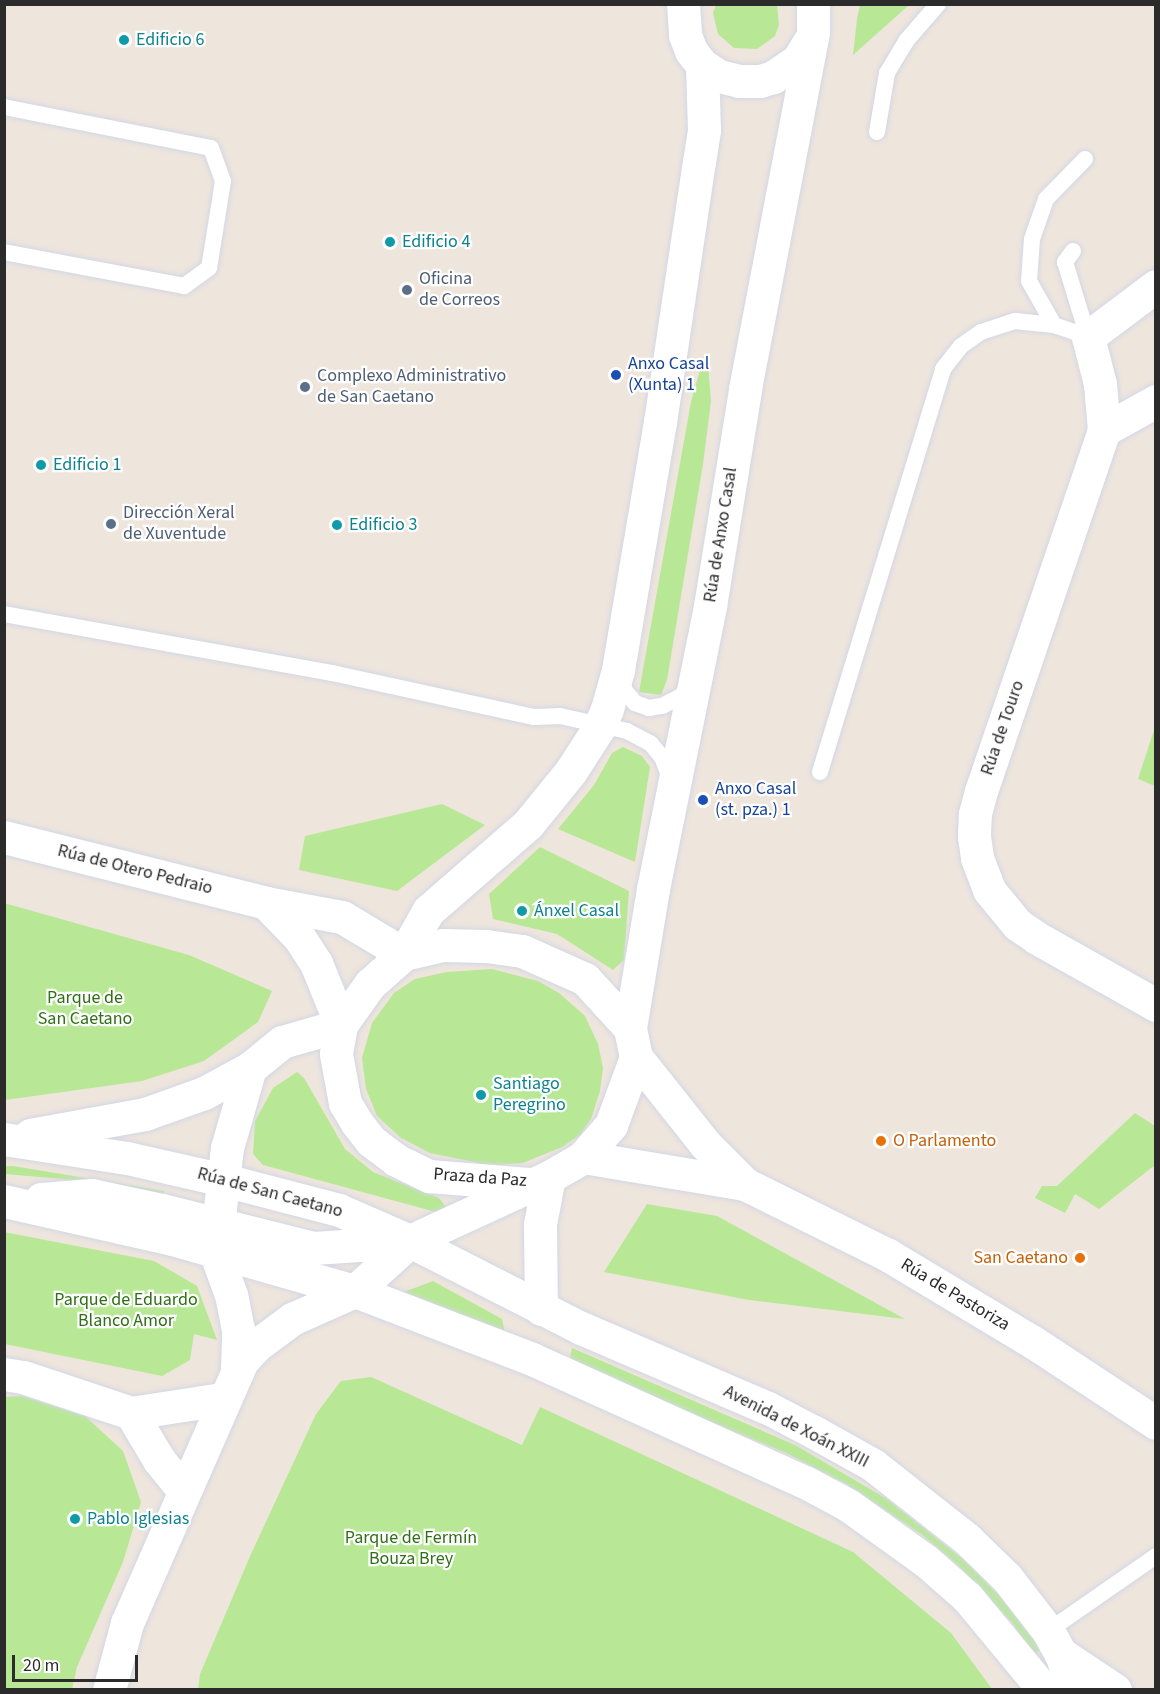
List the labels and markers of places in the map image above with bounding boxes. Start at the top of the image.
place label: Edificio 6 [136,29,204,51]
marker: Edificio 6 [117,33,131,47]
place label: Edificio 4 [402,231,470,253]
marker: Edificio 4 [383,235,397,249]
place label: Oficina de Correos [419,269,500,312]
marker: Oficina de Correos [400,283,414,297]
place label: Anxo Casal (Xunta) 1 [628,354,709,397]
place label: Complexo Administrativo de San Caetano [317,366,506,409]
marker: Anxo Casal (Xunta) 1 [609,368,623,382]
marker: Complexo Administrativo de San Caetano [298,380,312,394]
place label: Edificio 1 [53,454,121,476]
marker: Edificio 1 [34,458,48,472]
place label: Dirección Xeral de Xuventude [123,503,235,546]
place label: Edificio 3 [349,514,417,536]
marker: Dirección Xeral de Xuventude [104,517,118,531]
marker: Edificio 3 [330,518,344,532]
place label: Anxo Casal (st. pza.) 1 [715,779,796,822]
marker: Anxo Casal (st. pza.) 1 [696,793,710,807]
place label: Ánxel Casal [534,900,619,922]
marker: Ánxel Casal [515,904,529,918]
place label: Santiago Peregrino [493,1074,566,1116]
marker: Santiago Peregrino [474,1088,488,1102]
place label: O Parlamento [893,1130,996,1152]
marker: O Parlamento [874,1134,888,1148]
place label: San Caetano [973,1247,1068,1269]
marker: San Caetano [1073,1251,1087,1265]
place label: Pablo Iglesias [87,1508,189,1530]
marker: Pablo Iglesias [68,1512,82,1526]

